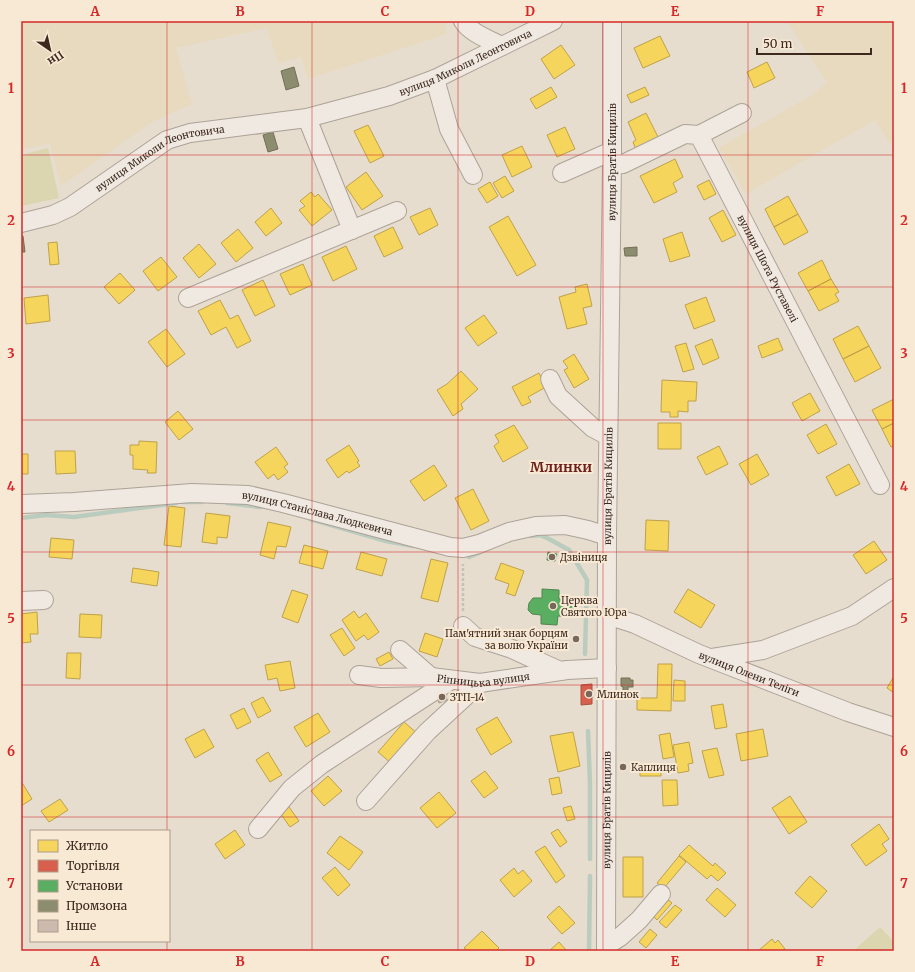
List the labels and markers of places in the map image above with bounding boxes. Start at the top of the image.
place label: Дзвіниця [560,551,608,564]
marker: Дзвіниця [547,552,557,562]
place label: Церква Святого Юра [561,594,627,619]
marker: Церква Святого Юра [548,601,558,611]
place label: Пам'ятний знак борцям за волю України [445,627,568,652]
marker: Пам'ятний знак борцям за волю України [571,634,581,644]
place label: Млинок [597,688,640,701]
marker: Млинок [584,689,594,699]
place label: ЗТП-14 [450,691,484,704]
marker: ЗТП-14 [437,692,447,702]
place label: Каплиця [631,761,676,774]
marker: Каплиця [618,762,628,772]

